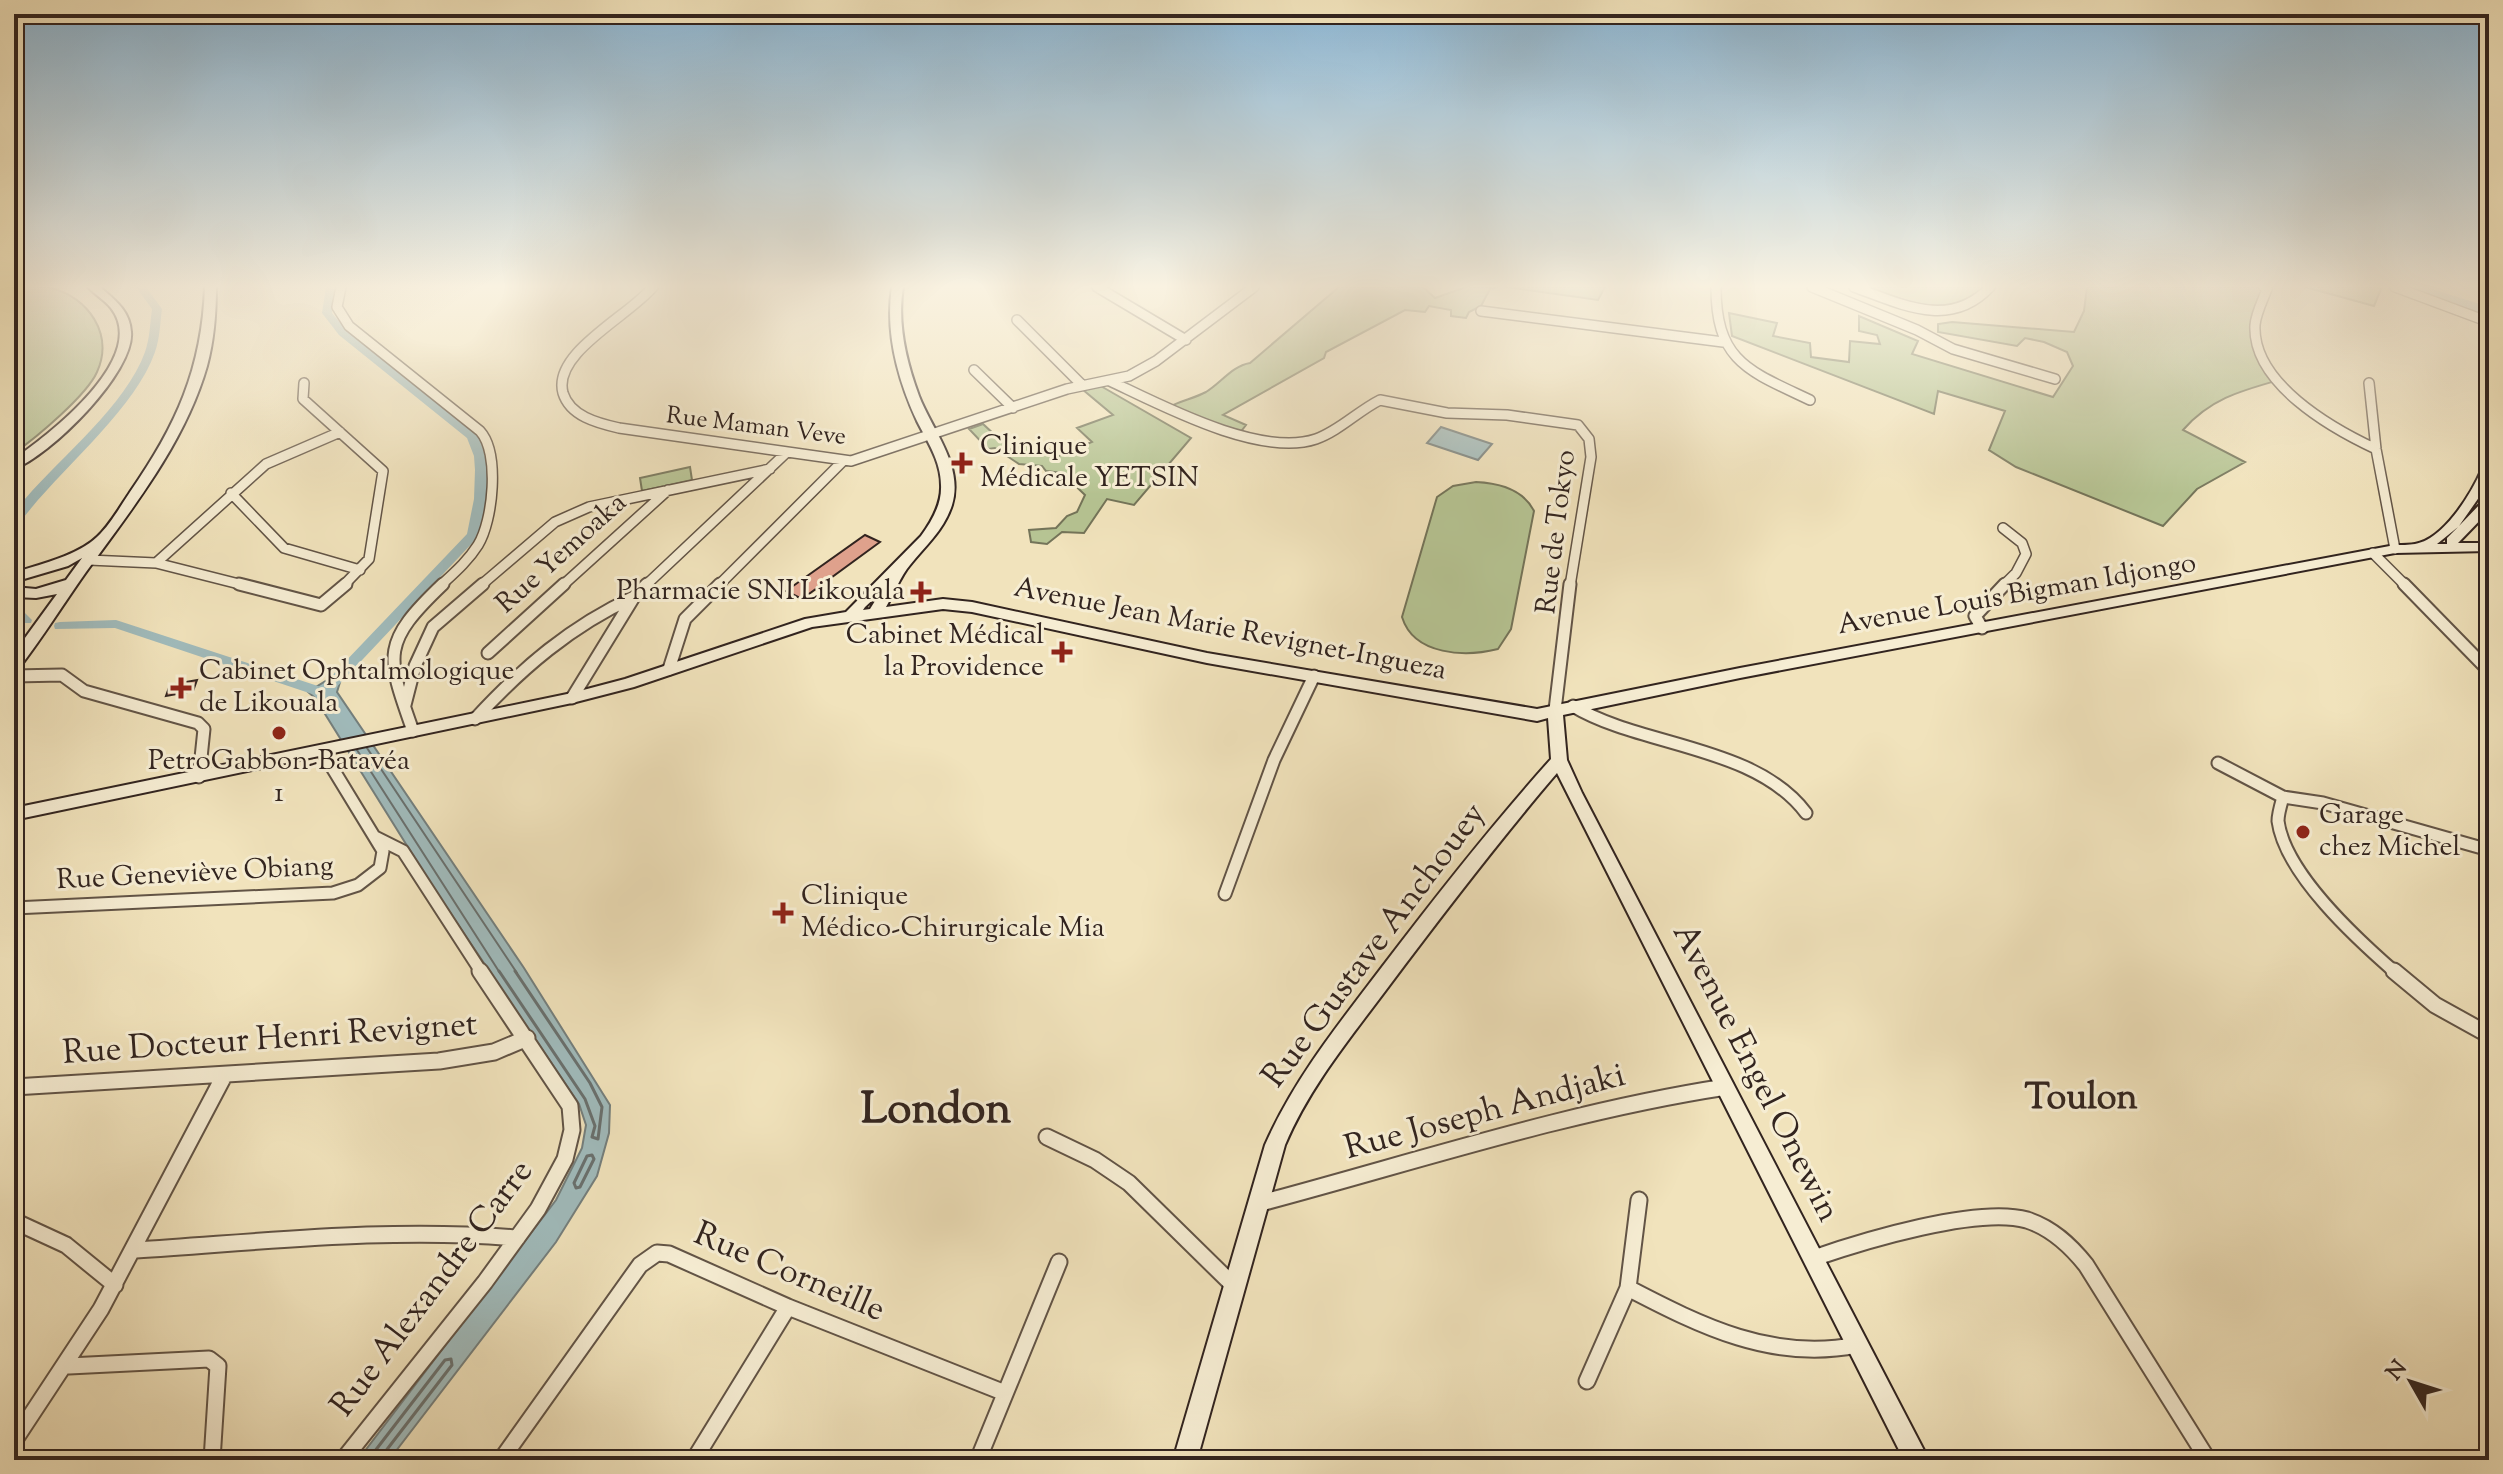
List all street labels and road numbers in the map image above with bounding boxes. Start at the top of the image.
street label: Rue Maman Veve [664,399,848,455]
street label: Rue de Tokyo [1527,448,1587,616]
street label: Rue Yemoaka [488,484,636,624]
street label: Avenue Louis Bigman Idjongo [1835,544,2199,646]
street label: Avenue Jean Marie Revignet-Ingueza [1010,568,1450,692]
street label: Rue Gustave Anchouey [1251,793,1499,1099]
street label: Rue Geneviève Obiang [56,847,334,901]
street label: Avenue Engel Onewin [1658,915,1852,1231]
street label: Rue Docteur Henri Revignet [61,1001,479,1079]
street label: Rue Joseph Andjaki [1339,1052,1631,1174]
street label: Rue Alexandre Carre [320,1150,546,1428]
street label: Rue Corneille [686,1211,892,1335]

